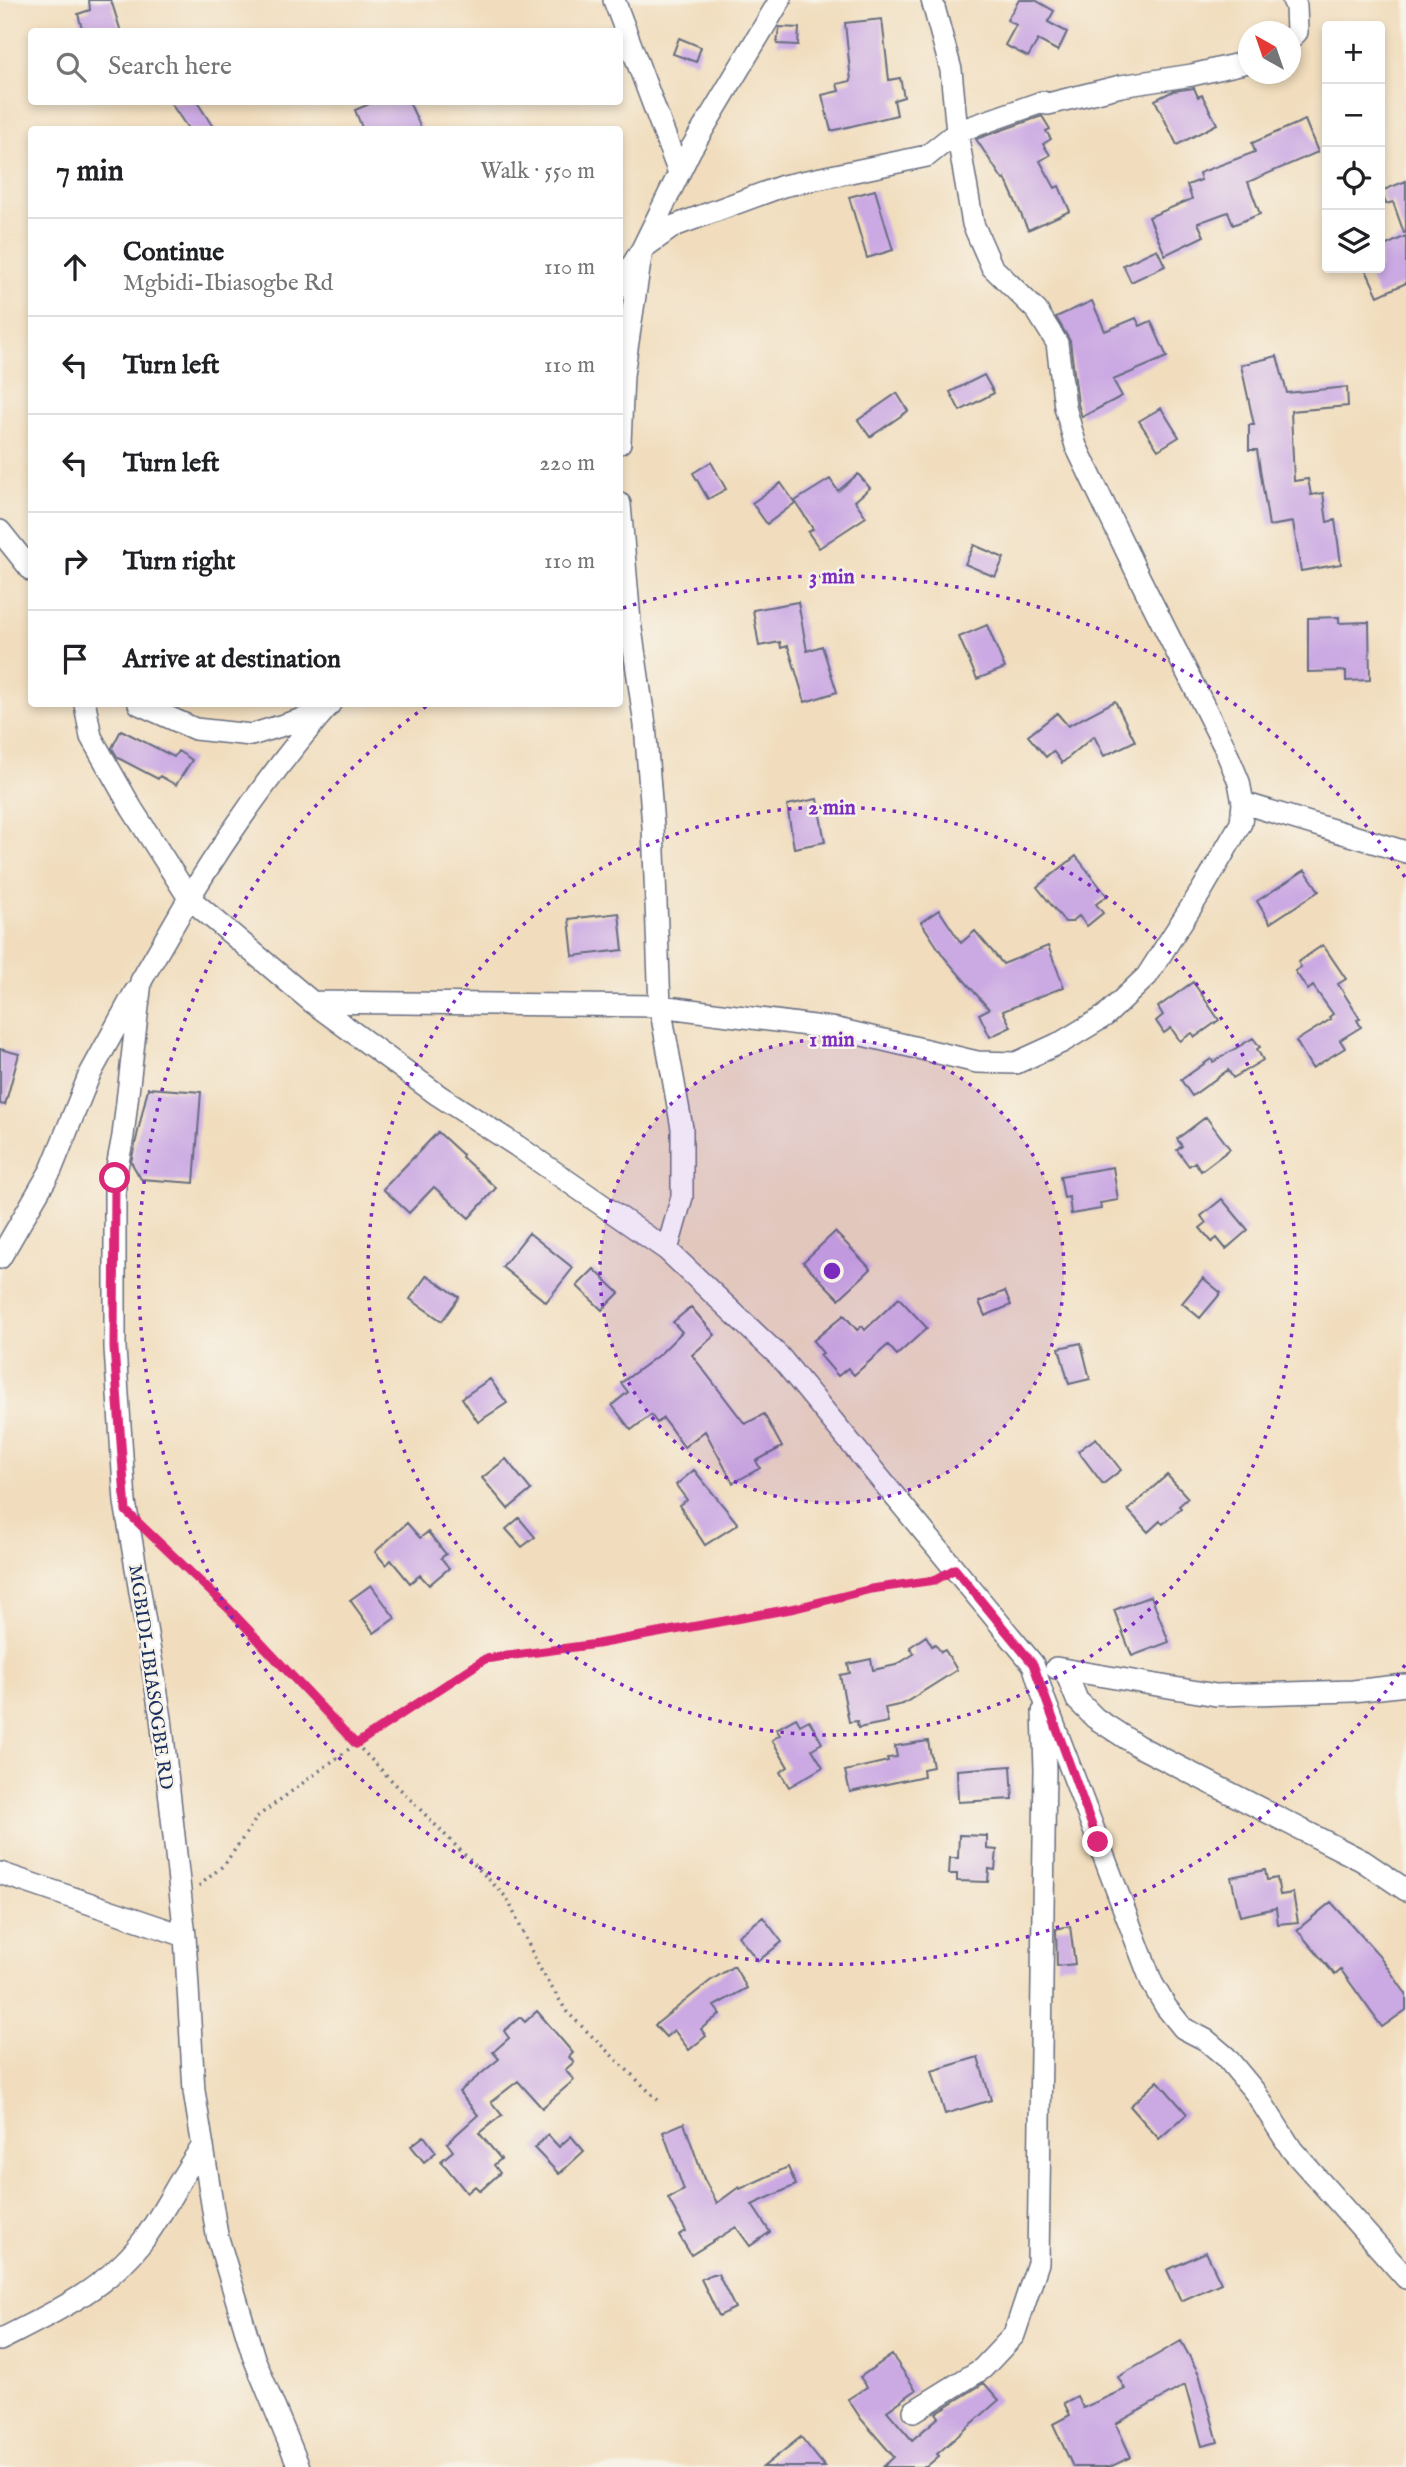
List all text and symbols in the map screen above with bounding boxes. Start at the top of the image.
north arrow [1238,21,1301,84]
map controls [1322,21,1385,273]
button: + [1322,21,1385,84]
search box [28,28,623,105]
icon: search [52,48,90,86]
text: Search here [108,50,232,83]
button: − [1322,84,1385,147]
button: locate [1322,147,1385,210]
text: 7 min [56,153,124,191]
text: Walk · 550 m [480,157,595,186]
button: layers [1322,210,1385,273]
text: Continue [123,236,224,269]
icon: ahead [56,248,94,286]
text: 110 m [544,253,595,282]
text: Mgbidi-Ibiasogbe Rd [123,269,333,298]
icon: left [56,346,94,384]
text: Turn left [123,349,220,382]
text: 110 m [544,351,595,380]
icon: left [56,444,94,482]
text: Turn left [123,447,220,480]
text: 220 m [539,449,595,478]
icon: right [56,542,94,580]
text: Turn right [123,545,236,578]
text: 110 m [544,547,595,576]
text: 3 min [809,564,855,591]
icon: arrive [56,640,94,678]
text: Arrive at destination [123,643,341,676]
text: 2 min [808,795,856,822]
text: 1 min [809,1027,855,1054]
route start [99,1162,130,1193]
centre of rings [820,1259,844,1283]
street label: MGBIDI-IBIASOGBE RD [122,1563,178,1791]
route end [1082,1826,1113,1857]

